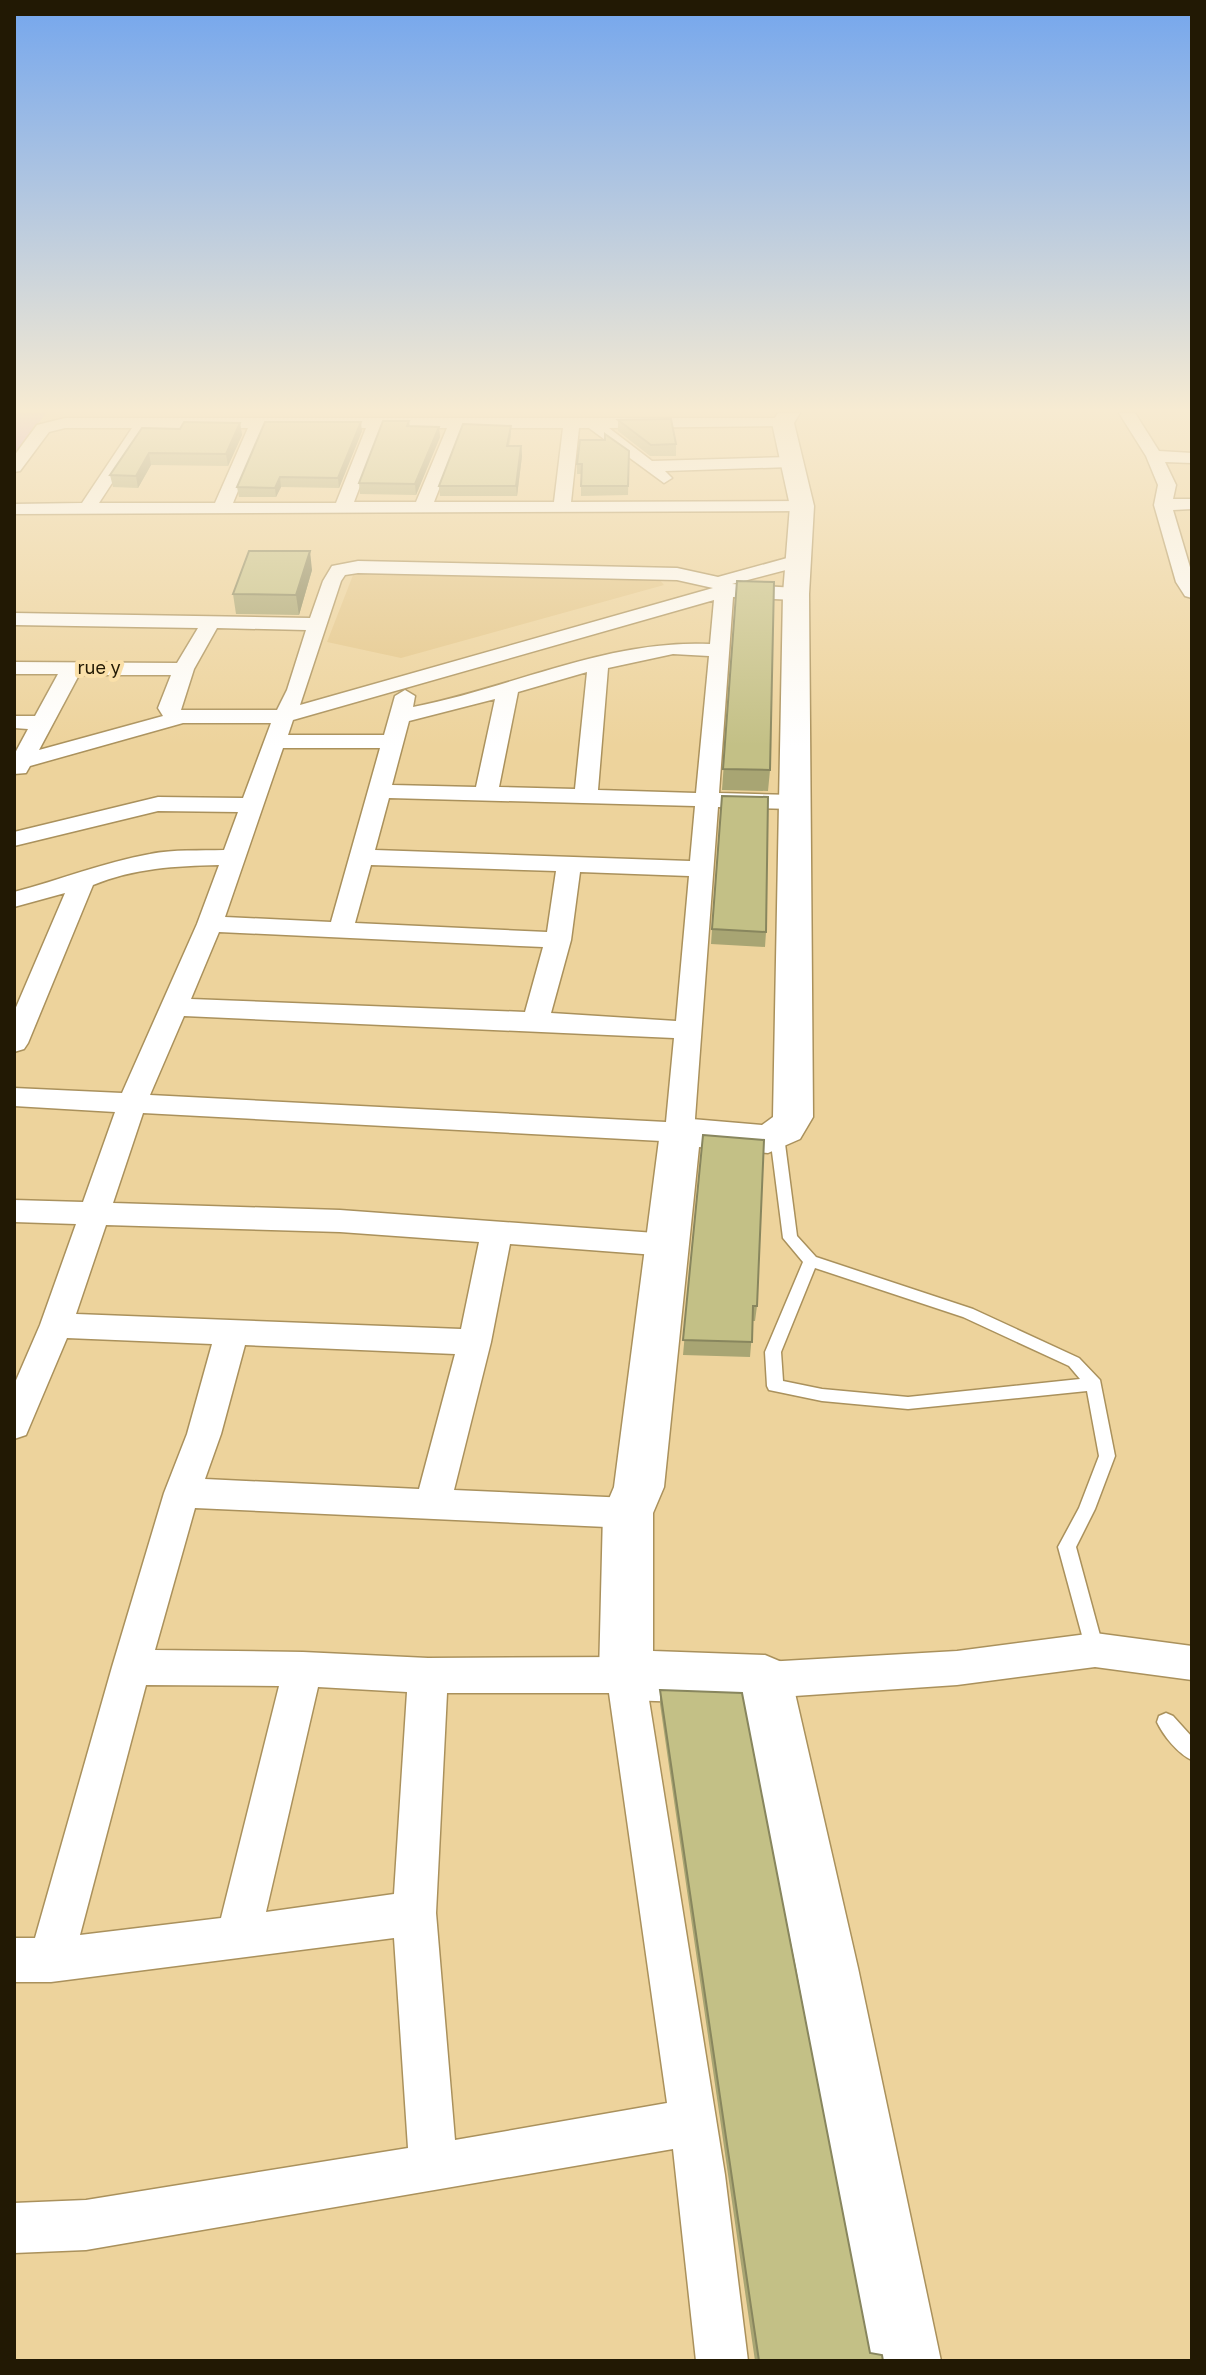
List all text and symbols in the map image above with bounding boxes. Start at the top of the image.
street label: rue y [78,656,120,678]

